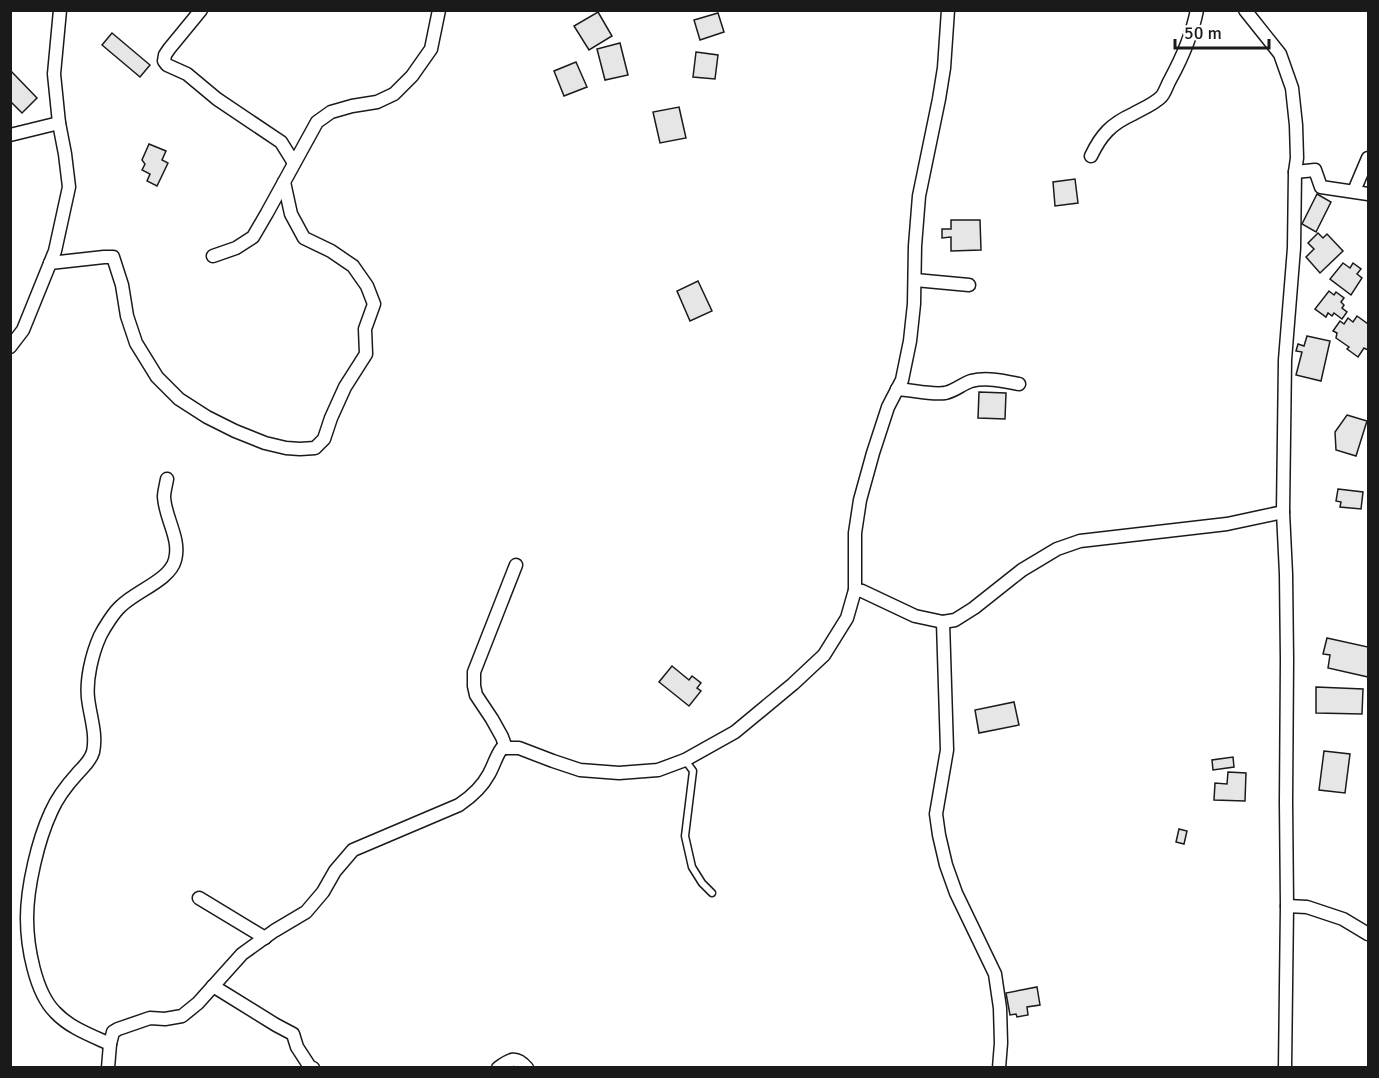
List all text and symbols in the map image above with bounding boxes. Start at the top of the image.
scale bar [1175,12,1270,50]
text: 50 m [1184,22,1222,44]

